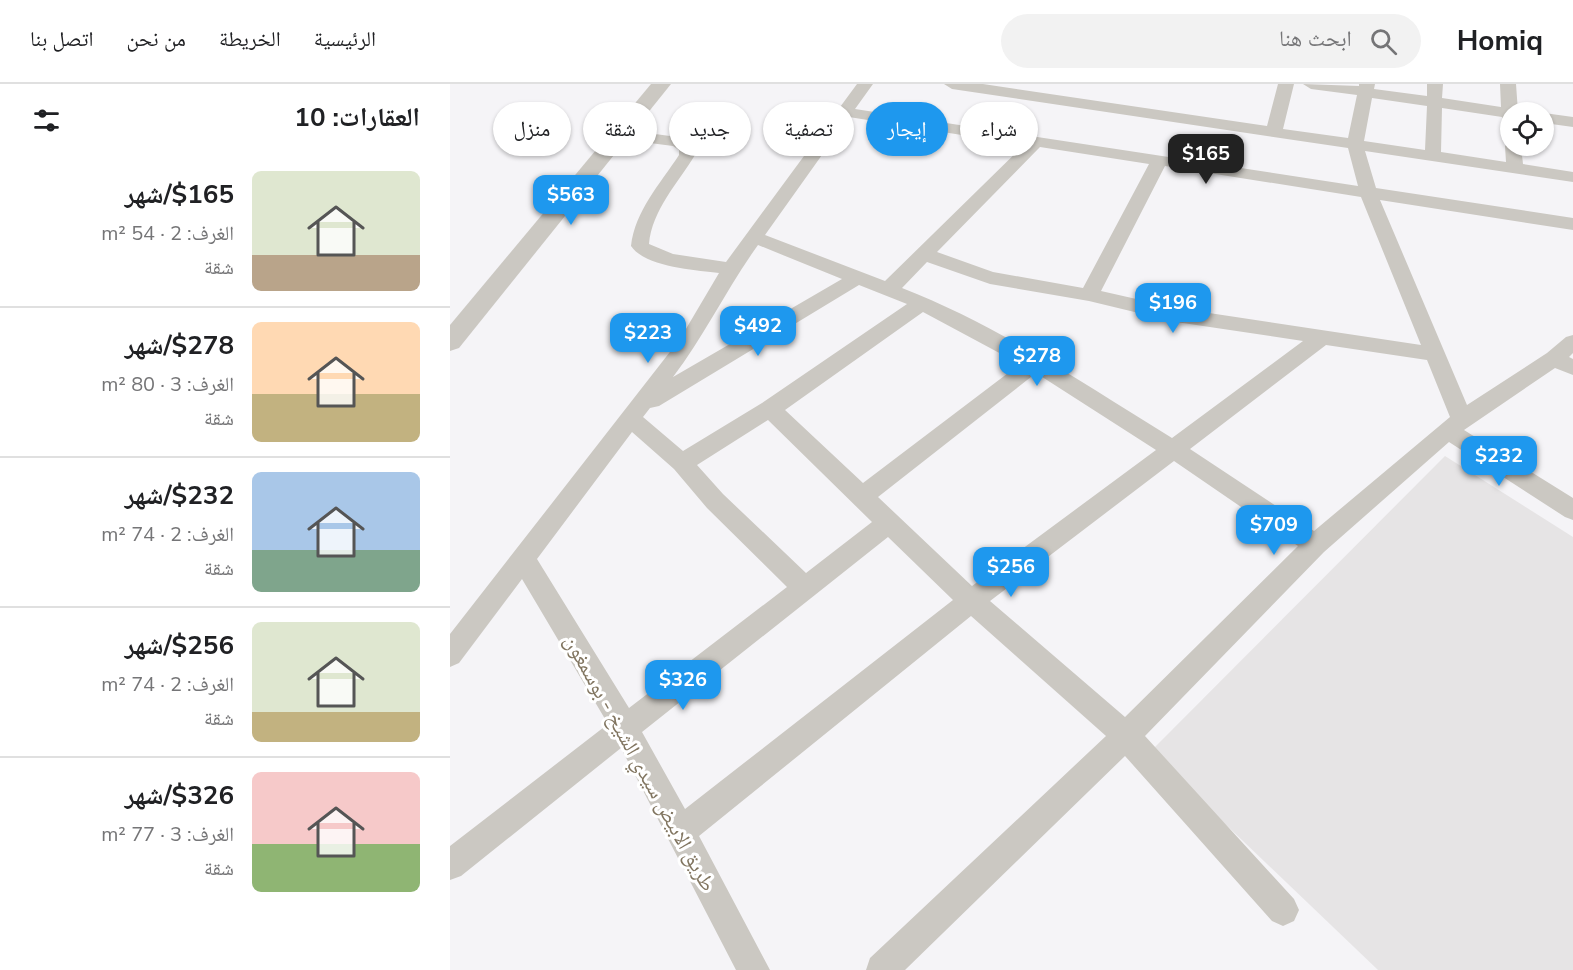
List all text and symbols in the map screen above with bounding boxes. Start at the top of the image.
search box [1001,14,1421,68]
text: Homiq [1457,22,1543,60]
text: ابحث هنا [1279,24,1352,54]
text: اتصل بنا [30,25,94,53]
text: من نحن [127,25,186,53]
text: الخريطة [219,25,281,53]
text: الرئيسية [314,25,376,53]
icon: search [1367,25,1400,58]
text: العقارات: 10 [294,100,420,135]
chip: منزل [493,102,571,156]
chip: شقة [583,102,657,156]
chip: جديد [669,102,751,156]
chip: تصفية [763,102,854,156]
chip: إيجار [866,102,948,156]
chip: شراء [960,102,1038,156]
map controls [1500,102,1554,156]
button: locate [1500,102,1554,156]
icon: filters [30,104,63,137]
pin: $165 [1170,134,1242,185]
text: $165 [1182,140,1230,167]
pin: $563 [535,175,607,226]
text: $165/شهر [125,177,234,212]
text: $563 [547,181,595,208]
icon: home [300,195,372,267]
text: الغرف: 2 · 54 m² [101,220,234,247]
text: شقة [204,254,234,281]
pin: $196 [1137,283,1209,334]
text: $196 [1149,289,1197,316]
pin: $492 [722,306,794,357]
text: $492 [734,312,782,339]
pin: $223 [612,313,684,364]
text: $223 [624,319,672,346]
text: $278/شهر [125,328,234,363]
pin: $278 [1001,336,1073,387]
text: $278 [1013,342,1061,369]
icon: home [300,346,372,418]
text: الغرف: 3 · 80 m² [101,371,234,398]
text: شقة [204,405,234,432]
pin: $232 [1463,436,1535,487]
text: $232 [1475,442,1523,469]
text: $232/شهر [125,478,234,513]
icon: home [300,496,372,568]
pin: $709 [1238,505,1310,556]
text: $709 [1250,511,1298,538]
text: الغرف: 2 · 74 m² [101,521,234,548]
pin: $256 [975,547,1047,598]
text: $256 [987,553,1035,580]
text: شقة [204,555,234,582]
text: $256/شهر [125,628,234,663]
street label: طريق الابيض سيدي الشيخ - بوسمغون [556,630,722,897]
icon: home [300,646,372,718]
pin: $326 [647,660,719,711]
text: $326 [659,666,707,693]
text: الغرف: 2 · 74 m² [101,671,234,698]
text: شقة [204,705,234,732]
text: $326/شهر [125,778,234,813]
icon: home [300,796,372,868]
text: الغرف: 3 · 77 m² [101,821,234,848]
text: شقة [204,855,234,882]

